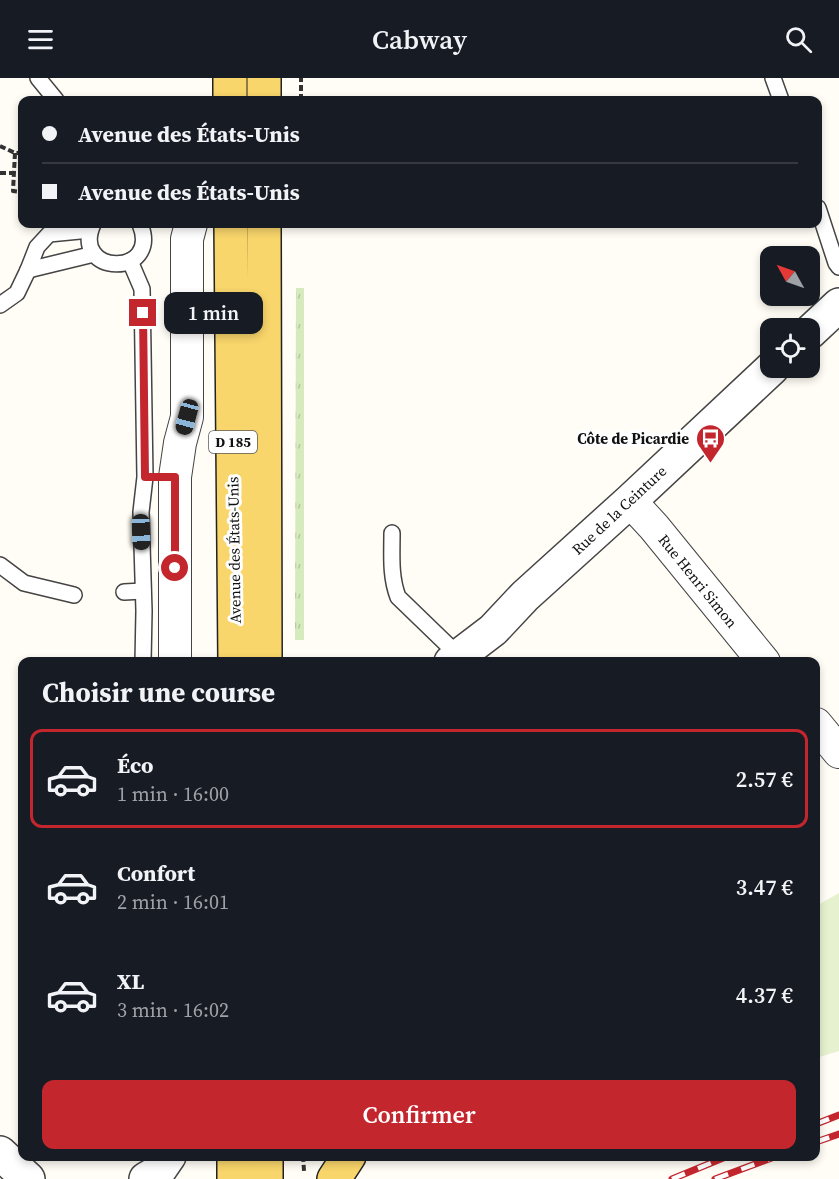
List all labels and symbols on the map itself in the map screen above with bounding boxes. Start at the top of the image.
north arrow [760,246,820,306]
callout: 1 min [164,292,263,334]
route end [129,299,156,326]
car [174,397,200,437]
bus stop icon: Côte de Picardie [694,422,726,464]
place label: Côte de Picardie [577,428,689,449]
road number: D 185 [209,431,257,453]
street label: Rue de la Ceinture [567,460,671,559]
street label: Avenue des États-Unis [222,476,246,624]
car [131,514,151,550]
street label: Rue Henri Simon [654,530,742,632]
route start [161,554,188,581]

